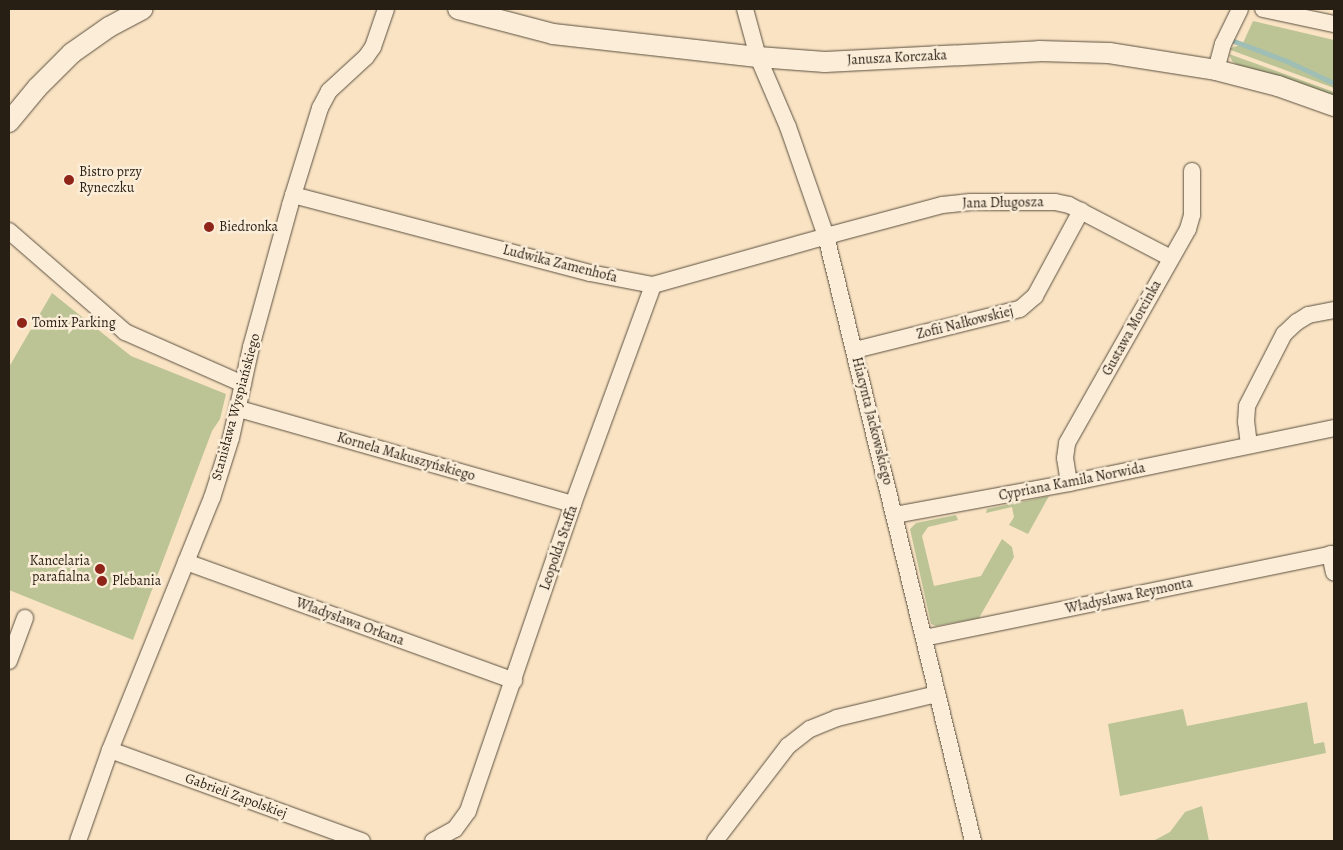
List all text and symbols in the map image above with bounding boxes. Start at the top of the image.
street label: Janusza Korczaka [847,47,947,69]
place label: Bistro przy Ryneczku [79,164,142,196]
marker: Bistro przy Ryneczku [63,174,75,186]
street label: Jana Długosza [962,194,1044,212]
place label: Biedronka [219,219,278,235]
marker: Biedronka [203,221,215,233]
street label: Ludwika Zamenhofa [501,242,619,286]
street label: Gustawa Morcinka [1099,277,1165,379]
street label: Zofii Nałkowskiej [915,303,1015,343]
place label: Tomix Parking [32,315,116,331]
marker: Tomix Parking [16,317,28,329]
street label: Stanisława Wyspiańskiego [208,332,264,482]
street label: Hiacynta Jackowskiego [848,355,896,487]
street label: Kornela Makuszyńskiego [335,429,477,485]
street label: Cypriana Kamila Norwida [997,460,1147,504]
street label: Leopolda Staffa [537,503,581,593]
place label: Kancelaria parafialna [29,553,90,586]
marker: Kancelaria parafialna [94,563,106,575]
place label: Plebania [112,573,161,589]
street label: Władysława Reymonta [1064,574,1194,618]
marker: Plebania [96,575,108,587]
street label: Władysława Orkana [294,595,406,649]
street label: Gabrieli Zapolskiej [183,770,289,822]

